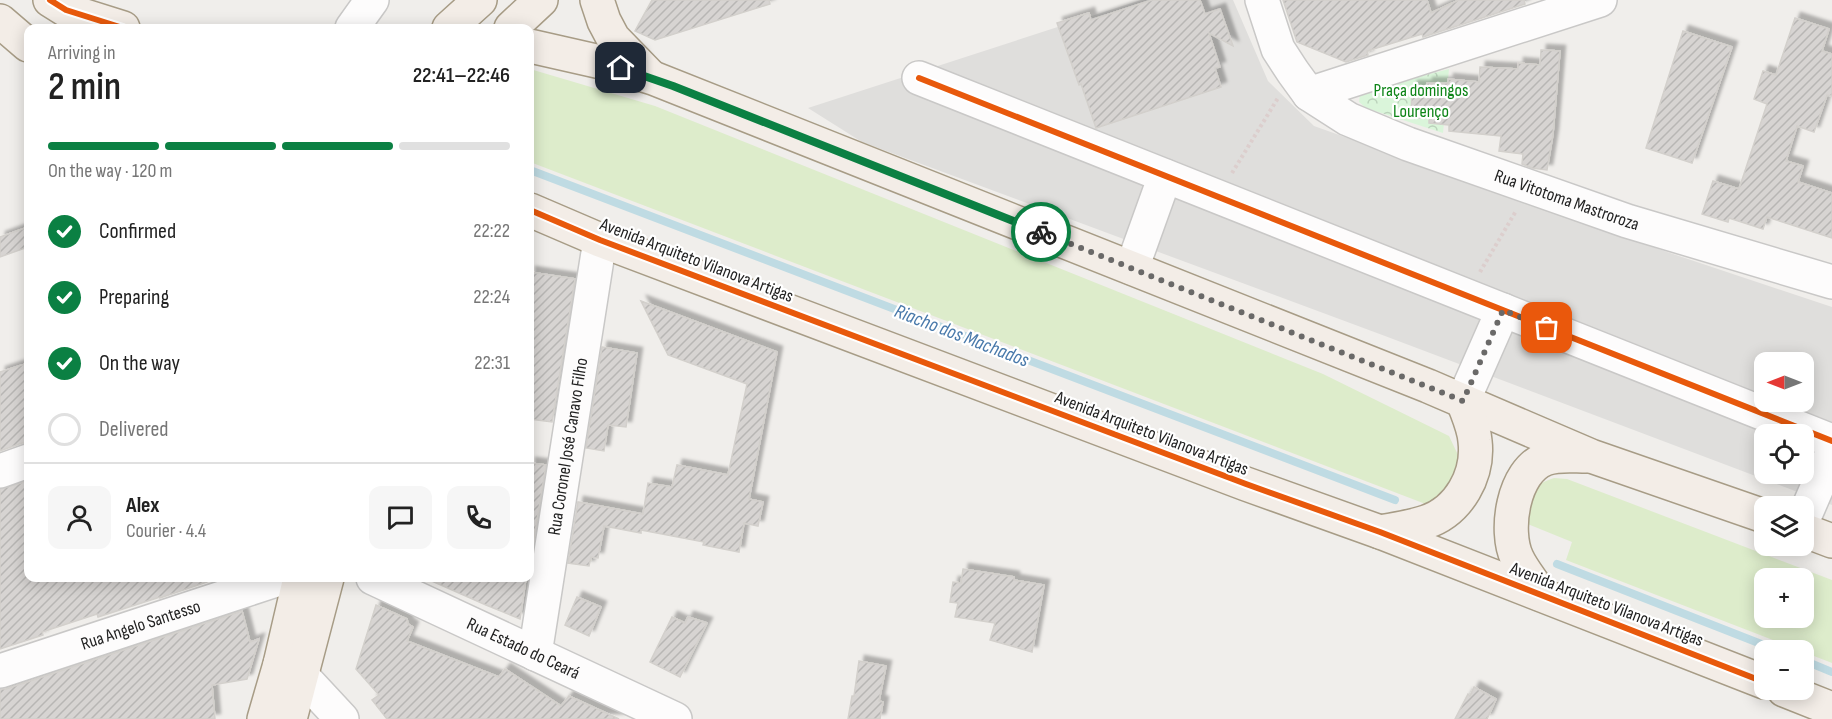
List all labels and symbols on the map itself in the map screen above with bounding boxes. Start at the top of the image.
pin [595,42,646,93]
park label: Praça domingos Lourenço [1374,80,1468,122]
street label: Rua Vitotoma Mastroroza [1492,165,1642,235]
courier [1011,202,1071,262]
street label: Avenida Arquiteto Vilanova Artigas [596,214,796,307]
water label: Riacho dos Machados [891,299,1032,373]
pin [1521,302,1572,353]
north arrow [1754,352,1814,412]
street label: Rua Coronel José Canavo Filho [544,356,592,537]
street label: Avenida Arquiteto Vilanova Artigas [1051,387,1251,480]
street label: Avenida Arquiteto Vilanova Artigas [1506,558,1706,651]
street label: Rua Angelo Santesso [78,596,203,655]
street label: Rua Estado do Ceará [463,613,583,684]

